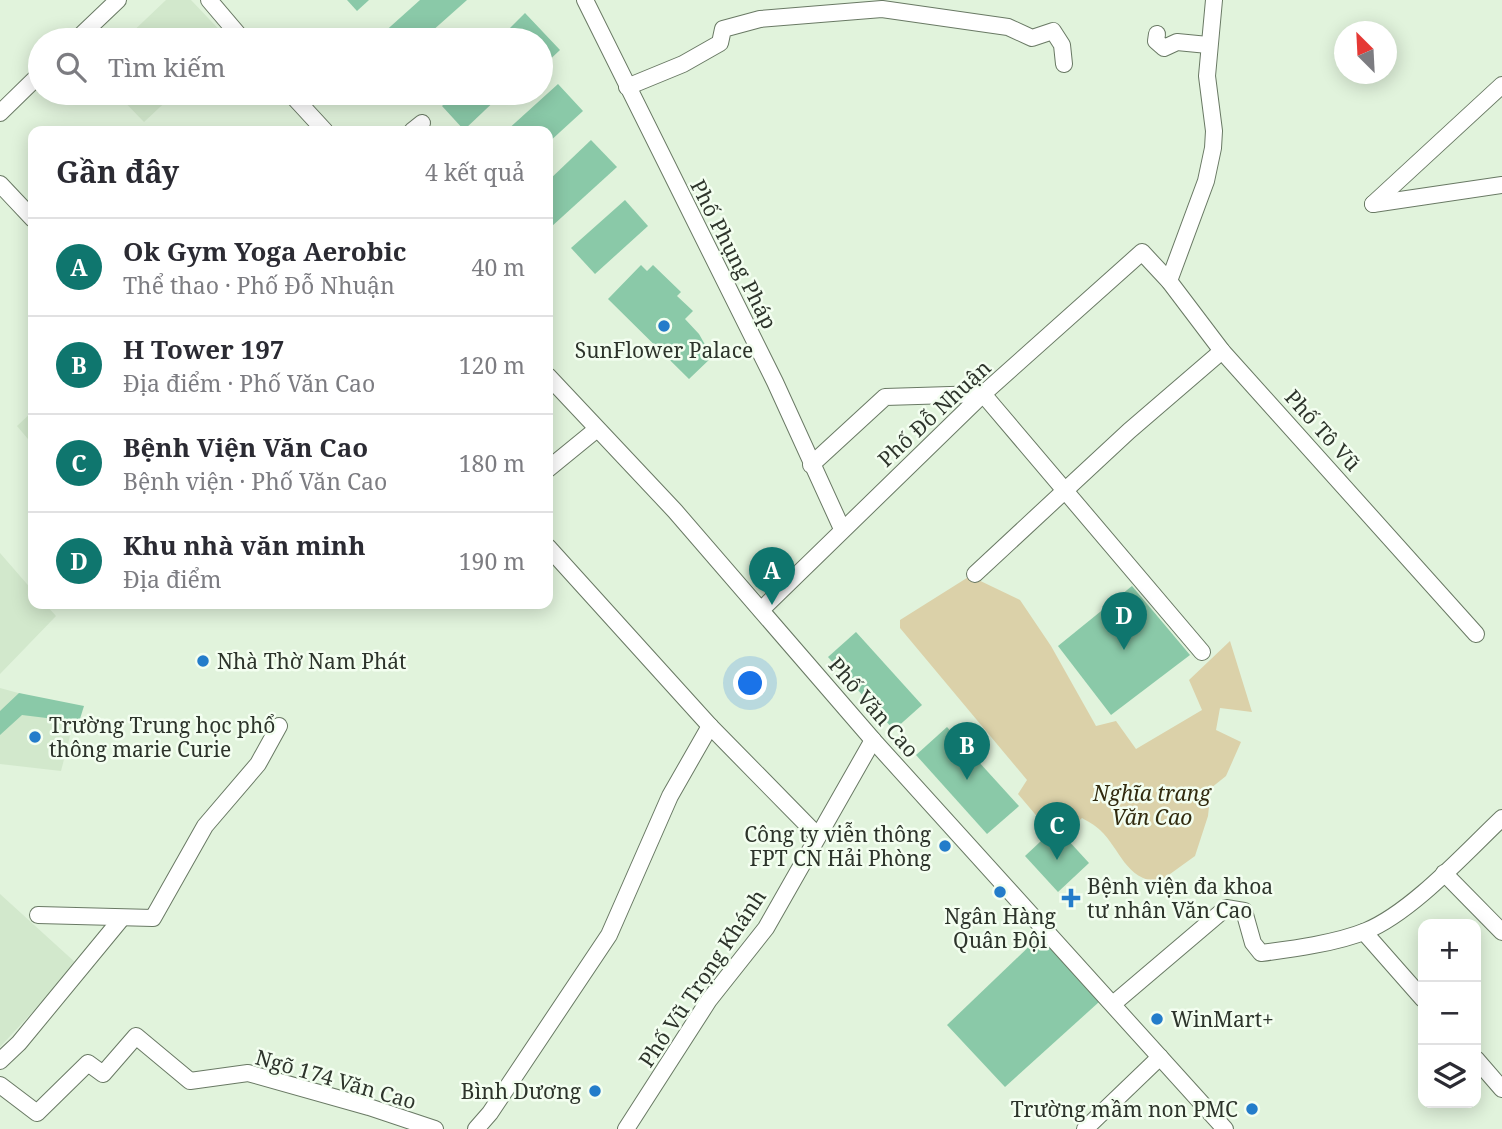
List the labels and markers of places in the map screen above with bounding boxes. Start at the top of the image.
marker: SunFlower Palace [656,318,672,334]
place label: SunFlower Palace [575,336,753,364]
pin: A [749,547,795,605]
pin: D [1101,592,1147,650]
place label: Nhà Thờ Nam Phát [217,647,406,675]
marker: Nhà Thờ Nam Phát [195,653,211,669]
place label: Trường Trung học phổ thông marie Curie [49,711,275,763]
pin: B [944,722,990,780]
marker: Trường Trung học phổ thông marie Curie [27,729,43,745]
pin: C [1034,802,1080,860]
place label: Công ty viễn thông FPT CN Hải Phòng [744,820,932,872]
marker: Công ty viễn thông FPT CN Hải Phòng [937,838,953,854]
place label: Bệnh viện đa khoa tư nhân Văn Cao [1087,872,1273,924]
marker: Ngân Hàng Quân Đội [992,884,1008,900]
marker: Bệnh viện đa khoa tư nhân Văn Cao [1061,888,1081,908]
place label: Ngân Hàng Quân Đội [944,902,1056,954]
place label: WinMart+ [1171,1005,1274,1033]
marker: WinMart+ [1149,1011,1165,1027]
place label: Bình Dương [461,1077,582,1105]
marker: Bình Dương [587,1083,603,1099]
place label: Trường mầm non PMC [1011,1095,1238,1123]
marker: Trường mầm non PMC [1244,1101,1260,1117]

